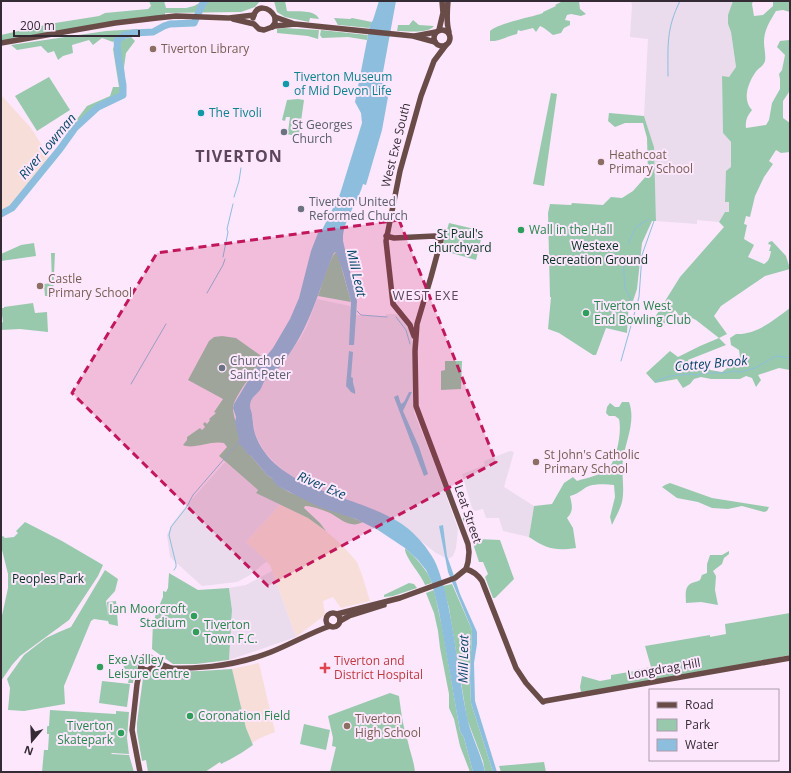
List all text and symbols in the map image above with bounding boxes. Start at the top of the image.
scale bar [14,12,139,38]
text: 200 m [20,17,55,34]
place label: Tiverton Library [161,40,250,57]
marker: Tiverton Library [148,44,158,54]
place label: Tiverton Museum of Mid Devon Life [294,68,392,99]
marker: Tiverton Museum of Mid Devon Life [281,79,291,89]
street label: West Exe South [377,101,414,189]
place label: The Tivoli [209,104,262,121]
marker: The Tivoli [196,108,206,118]
water label: River Lowman [14,109,80,183]
place label: St Georges Church [292,116,353,147]
marker: St Georges Church [279,127,289,137]
district label: TIVERTON [195,145,283,167]
place label: Heathcoat Primary School [609,146,693,177]
marker: Heathcoat Primary School [596,157,606,167]
place label: Tiverton United Reformed Church [309,193,408,224]
marker: Tiverton United Reformed Church [296,204,306,214]
place label: Wall in the Hall [529,221,613,238]
park label: St Paul's churchyard [428,225,492,256]
marker: Wall in the Hall [516,225,526,235]
park label: Westexe Recreation Ground [542,237,648,268]
water label: Mill Leat [343,247,371,299]
place label: Castle Primary School [48,270,132,301]
marker: Castle Primary School [35,281,45,291]
district label: WEST EXE [393,286,459,304]
place label: Tiverton West End Bowling Club [594,297,691,328]
marker: Tiverton West End Bowling Club [581,308,591,318]
water label: Cottey Brook [674,351,749,375]
place label: Church of Saint Peter [230,352,291,383]
marker: Church of Saint Peter [217,363,227,373]
place label: St John's Catholic Primary School [544,446,640,477]
marker: St John's Catholic Primary School [531,457,541,467]
water label: River Exe [295,467,350,503]
street label: Leat Street [451,482,486,545]
park label: Peoples Park [12,570,85,587]
place label: Ian Moorcroft Stadium [109,600,186,631]
marker: Ian Moorcroft Stadium [189,611,199,621]
place label: Tiverton Town F.C. [204,616,258,647]
marker: Tiverton Town F.C. [191,627,201,637]
water label: Mill Leat [454,634,472,683]
place label: Exe Valley Leisure Centre [108,651,190,682]
place label: Tiverton and District Hospital [334,652,423,683]
street label: Longdrag Hill [626,654,702,683]
marker: Exe Valley Leisure Centre [95,662,105,672]
marker: Tiverton and District Hospital [319,662,331,674]
legend [649,689,779,761]
text: Road [685,696,714,713]
place label: Coronation Field [198,707,290,724]
place label: Tiverton High School [355,710,421,741]
marker: Coronation Field [185,711,195,721]
text: Park [685,716,711,733]
place label: Tiverton Skatepark [57,717,114,748]
north arrow [12,721,52,761]
marker: Tiverton High School [342,721,352,731]
marker: Tiverton Skatepark [116,728,126,738]
text: Water [685,736,719,753]
text: N [22,742,35,759]

